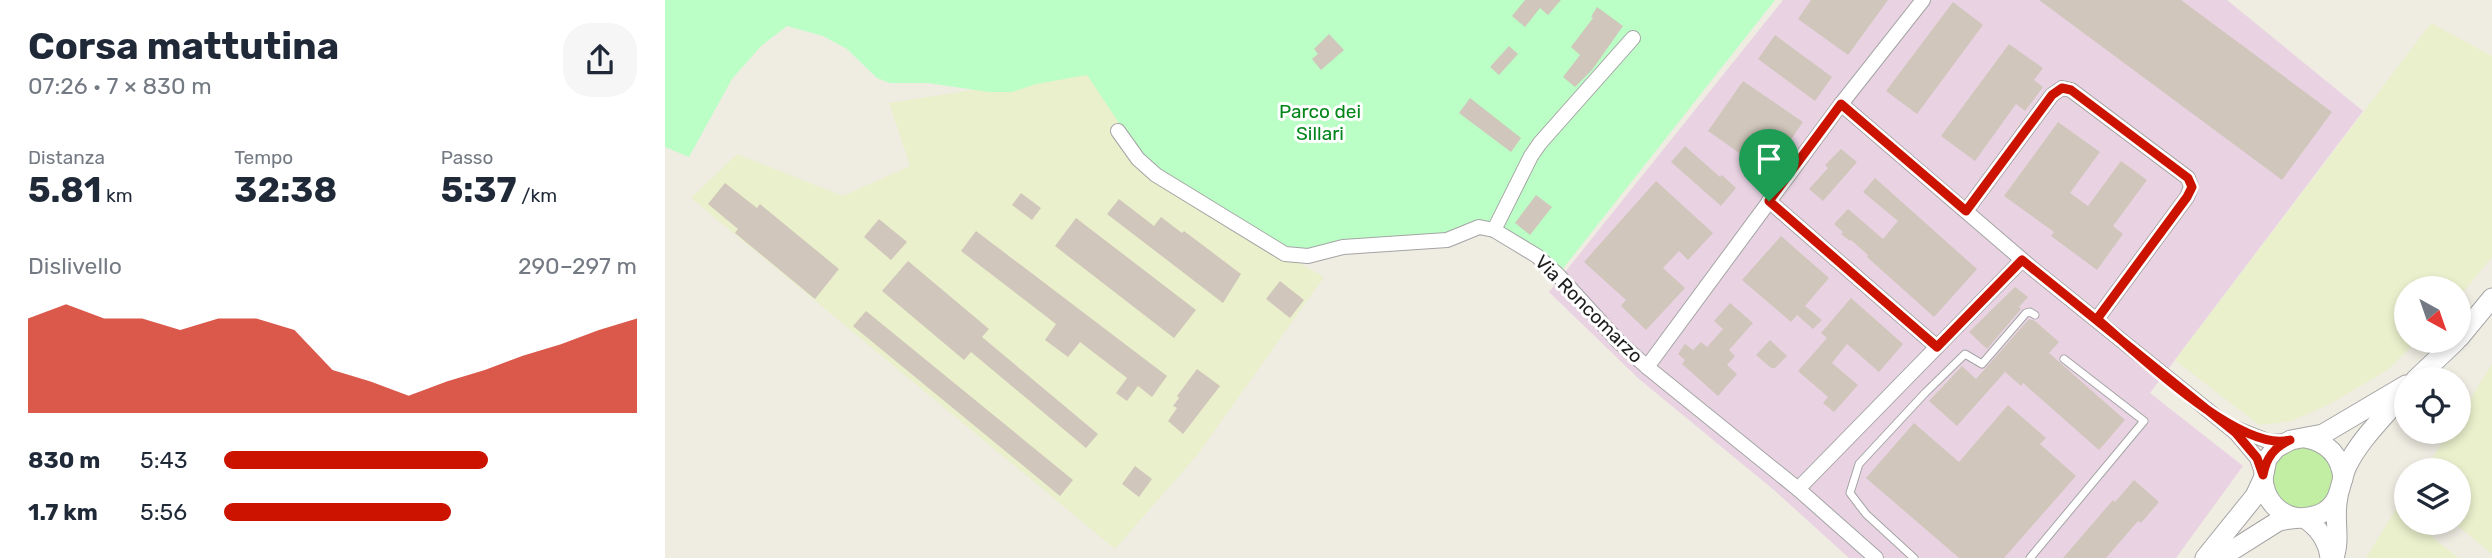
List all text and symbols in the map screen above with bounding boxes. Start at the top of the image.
text: Corsa mattutina [28,23,339,69]
button: share [563,23,637,97]
text: 07:26 · 7 × 830 m [28,72,212,100]
park label: Parco dei Sillari [1279,100,1361,145]
pin [1739,129,1799,201]
icon: arrive [1750,140,1788,178]
text: Distanza [28,146,105,169]
text: Tempo [234,146,293,169]
text: Passo [441,146,493,169]
text: 5.81 [28,169,101,211]
text: 32:38 [234,169,337,211]
text: 5:37 [441,169,517,211]
text: km [101,184,133,207]
text: /km [517,184,557,207]
street label: Via Roncomarzo [1530,250,1648,368]
text: Dislivello [28,252,122,280]
text: 290–297 m [518,252,637,280]
north arrow [2394,276,2471,354]
map controls [2394,276,2471,535]
button: locate [2394,367,2471,444]
text: 830 m [28,446,100,474]
text: 5:43 [140,446,188,474]
button: layers [2394,458,2471,535]
text: 1.7 km [28,498,98,526]
text: 5:56 [140,498,187,526]

